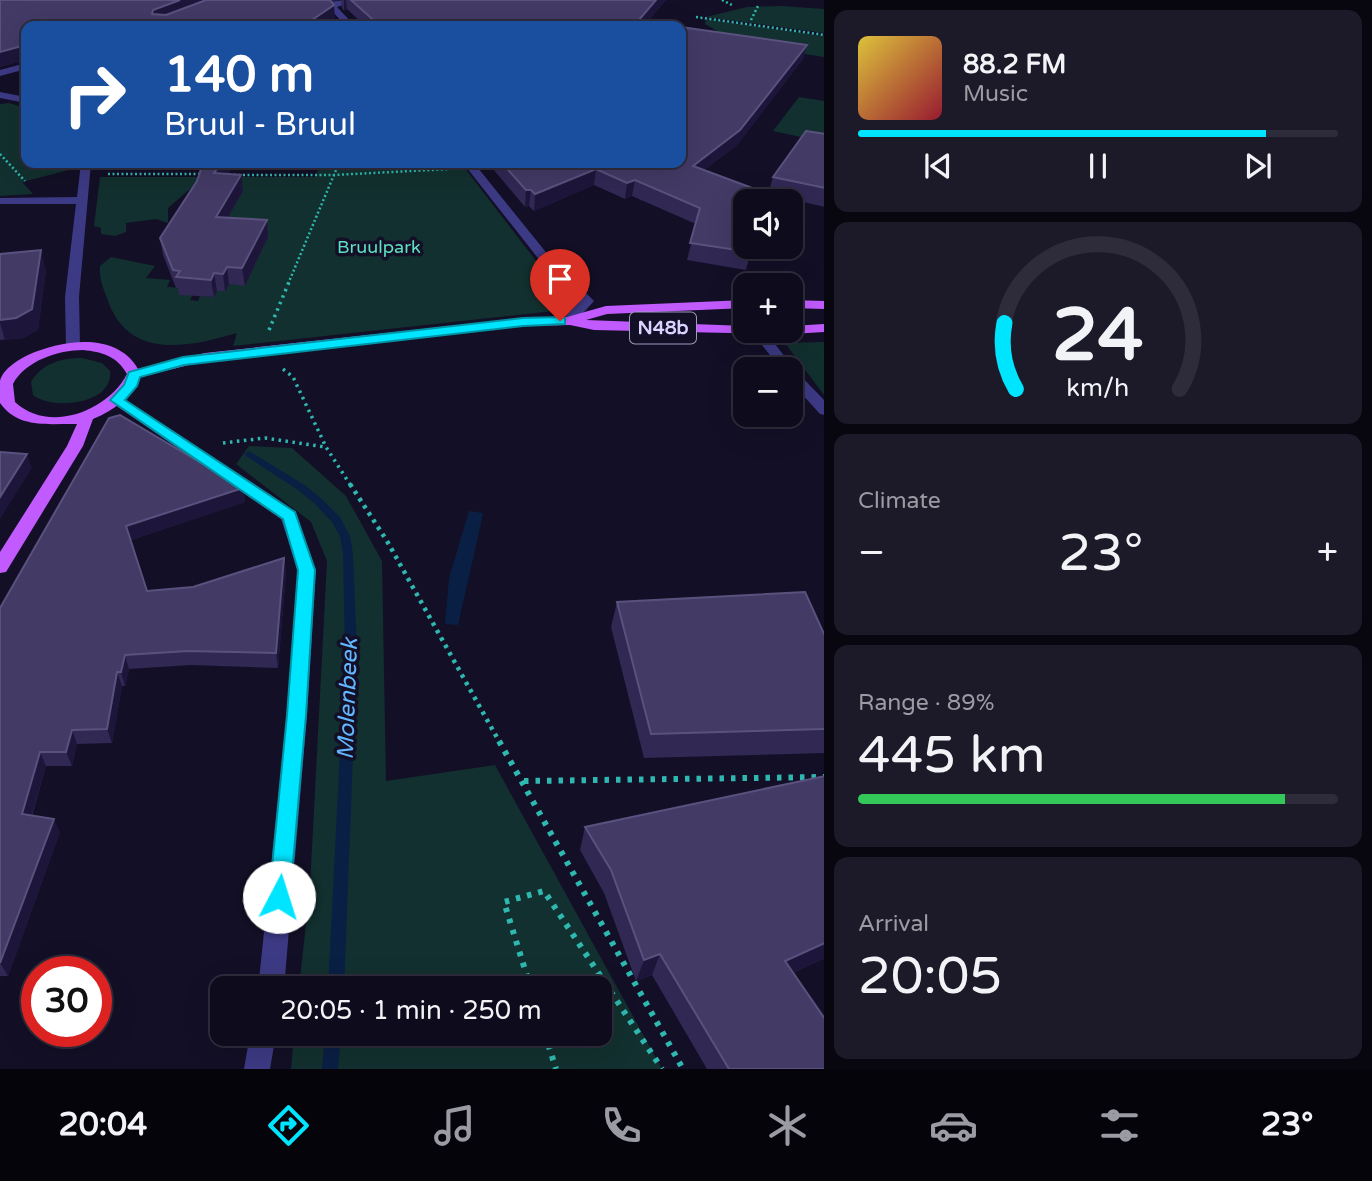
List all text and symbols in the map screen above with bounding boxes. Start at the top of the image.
text: 140 m [164,46,314,105]
icon: right [49,49,140,140]
text: 88.2 FM [963,49,1066,80]
text: Music [963,80,1028,108]
text: Bruul - Bruul [164,106,356,144]
icon: previous [919,147,957,185]
icon: pause [1079,147,1117,185]
icon: next [1239,147,1277,185]
map controls [733,189,803,427]
button: sound [733,189,803,259]
park label: Bruulpark [337,236,421,258]
pin [530,249,590,321]
icon: arrive [541,260,579,298]
button: + [733,273,803,343]
text: 24 [1052,292,1144,380]
road number: N48b [630,312,696,344]
button: − [733,357,803,427]
text: km/h [1067,372,1129,402]
text: Climate [858,487,941,515]
text: 23° [1058,522,1143,585]
text: − [858,530,885,576]
text: + [1317,530,1338,576]
water label: Molenbeek [332,636,364,760]
text: Range · 89% [858,689,994,717]
text: 445 km [858,724,1046,787]
position arrow [242,860,316,934]
text: Arrival [858,910,929,938]
text: 20:05 [858,945,1002,1008]
speed limit sign: 30 [21,956,112,1047]
text: 20:05 · 1 min · 250 m [280,995,542,1026]
icon: directions [264,1101,313,1150]
icon: music [430,1101,479,1150]
icon: phone [597,1101,646,1150]
icon: climate [763,1101,812,1150]
icon: car [929,1101,978,1150]
icon: filters [1095,1101,1144,1150]
text: 20:04 [59,1106,147,1144]
text: 23° [1261,1106,1313,1144]

